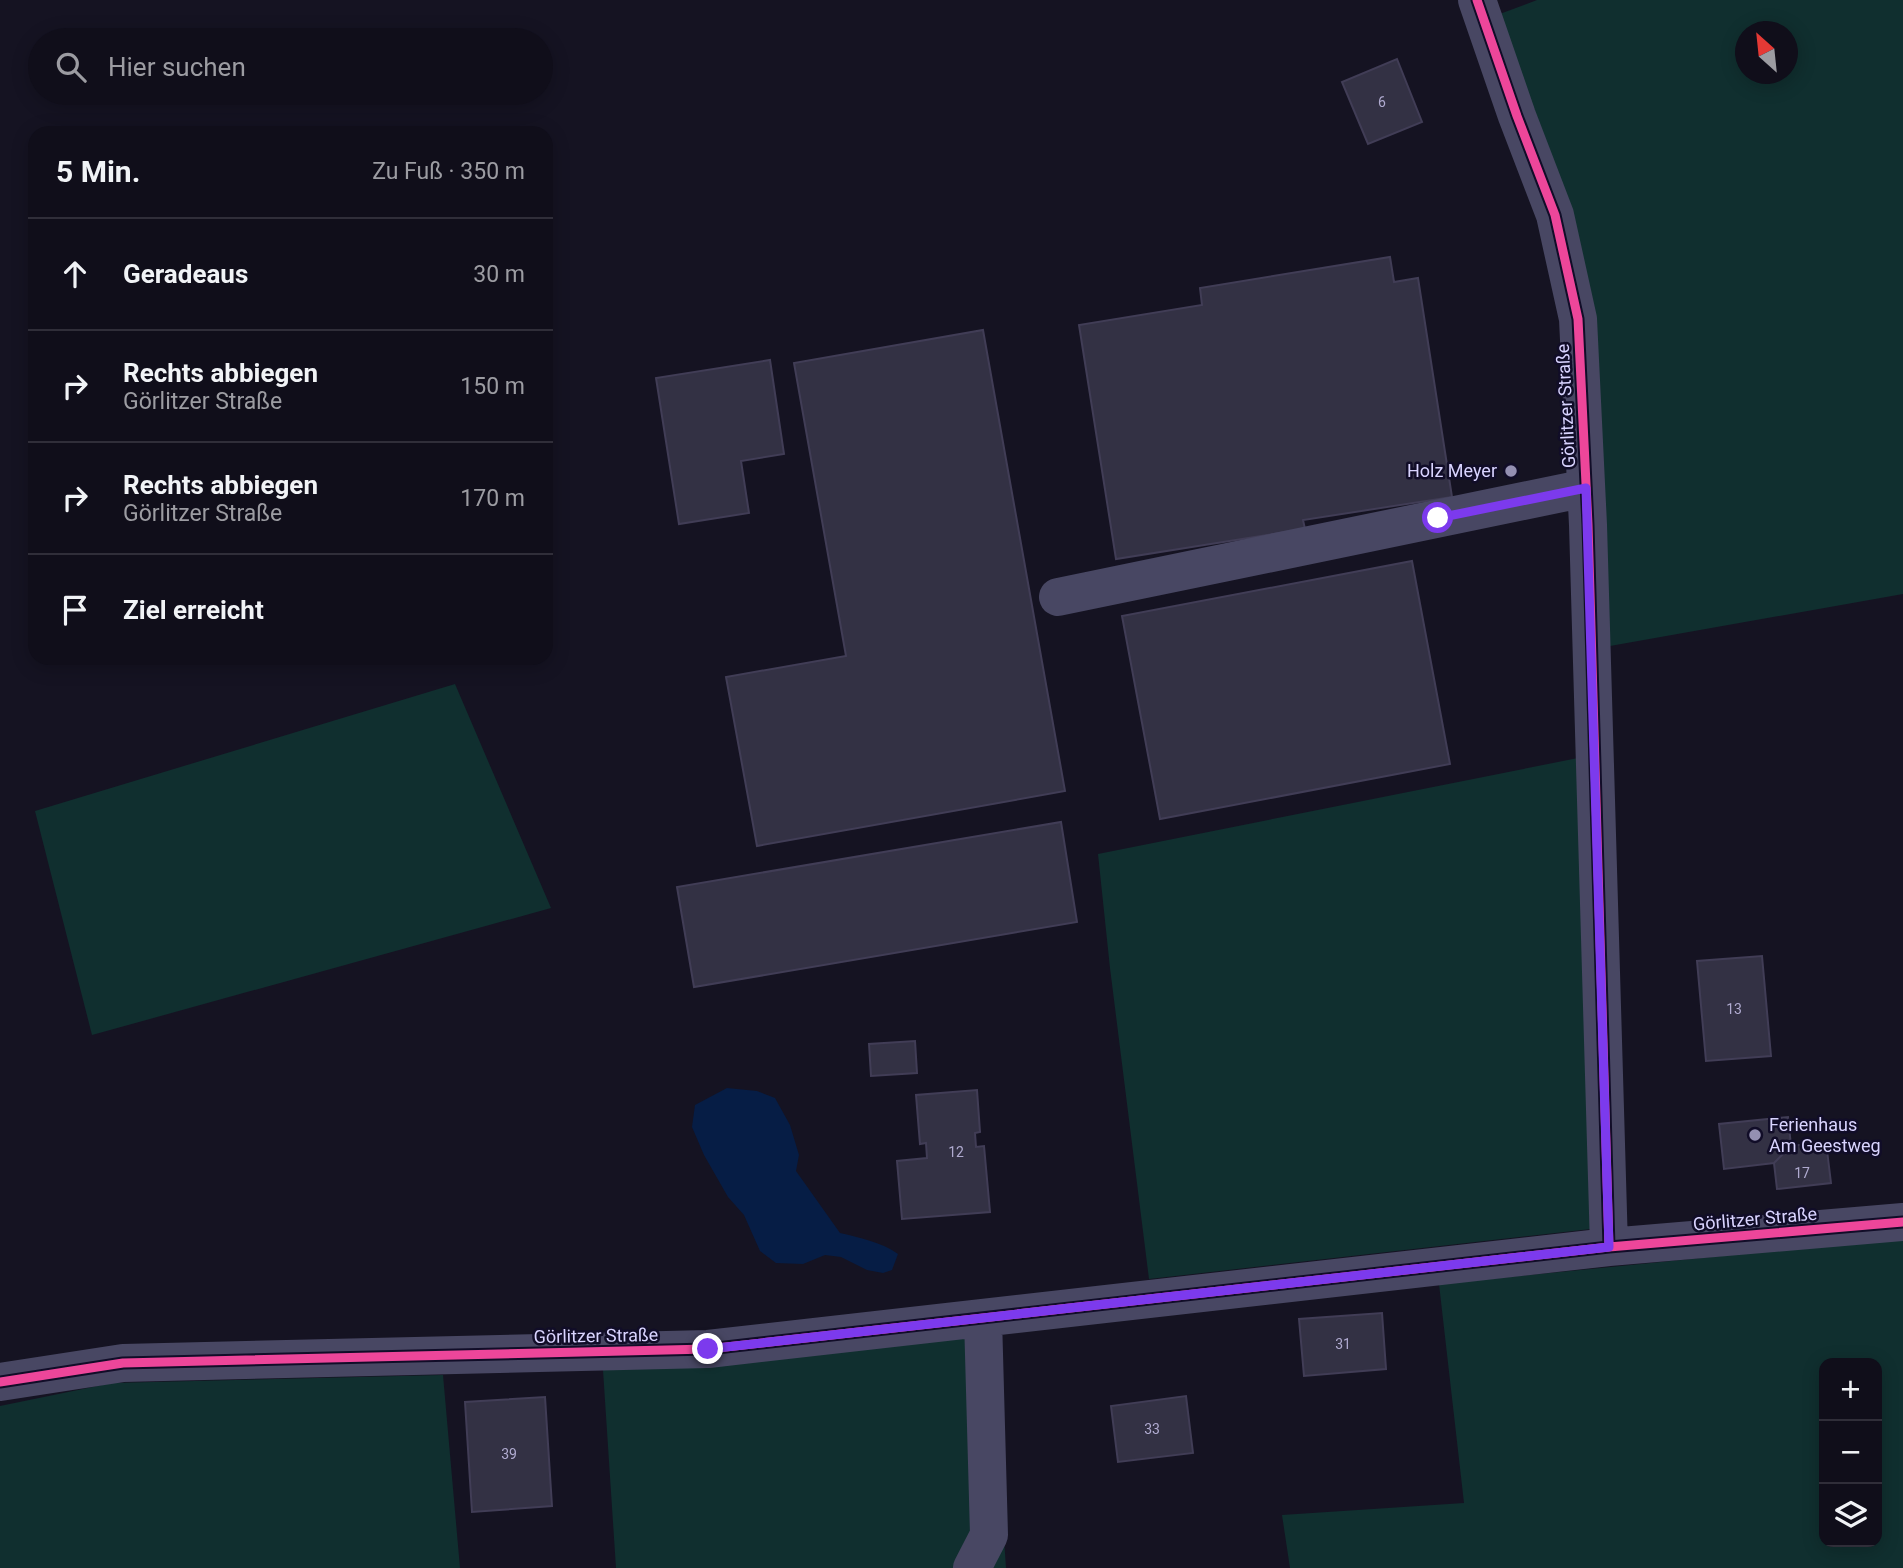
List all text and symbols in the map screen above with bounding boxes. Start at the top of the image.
north arrow [1735,21,1798,84]
search box [28,28,553,105]
icon: search [52,48,90,86]
text: Hier suchen [108,52,246,82]
house number: 6 [1378,94,1386,110]
text: 5 Min. [56,154,140,189]
text: Zu Fuß · 350 m [372,158,525,185]
icon: ahead [56,255,94,293]
text: Geradeaus [123,259,248,289]
text: 30 m [473,261,525,288]
street label: Görlitzer Straße [1552,343,1579,469]
text: Rechts abbiegen [123,358,318,388]
icon: right [56,367,94,405]
text: 150 m [460,373,525,400]
text: Görlitzer Straße [123,388,282,415]
place label: Holz Meyer [1407,460,1497,481]
marker: Holz Meyer [1503,463,1519,479]
text: Rechts abbiegen [123,470,318,500]
icon: right [56,479,94,517]
text: 170 m [460,485,525,512]
text: Görlitzer Straße [123,500,282,527]
route start [1422,502,1453,533]
icon: arrive [56,591,94,629]
text: Ziel erreicht [123,595,264,625]
house number: 13 [1726,1001,1742,1017]
place label: Ferienhaus Am Geestweg [1769,1114,1881,1156]
marker: Ferienhaus Am Geestweg [1747,1127,1763,1143]
house number: 12 [948,1144,964,1160]
house number: 17 [1794,1165,1810,1181]
street label: Görlitzer Straße [1692,1203,1818,1234]
street label: Görlitzer Straße [534,1324,658,1347]
route end [692,1333,723,1364]
house number: 31 [1335,1336,1351,1352]
map controls [1819,1358,1882,1547]
button: + [1819,1358,1882,1421]
house number: 33 [1144,1421,1160,1437]
button: − [1819,1421,1882,1484]
house number: 39 [501,1446,517,1462]
button: layers [1819,1484,1882,1547]

